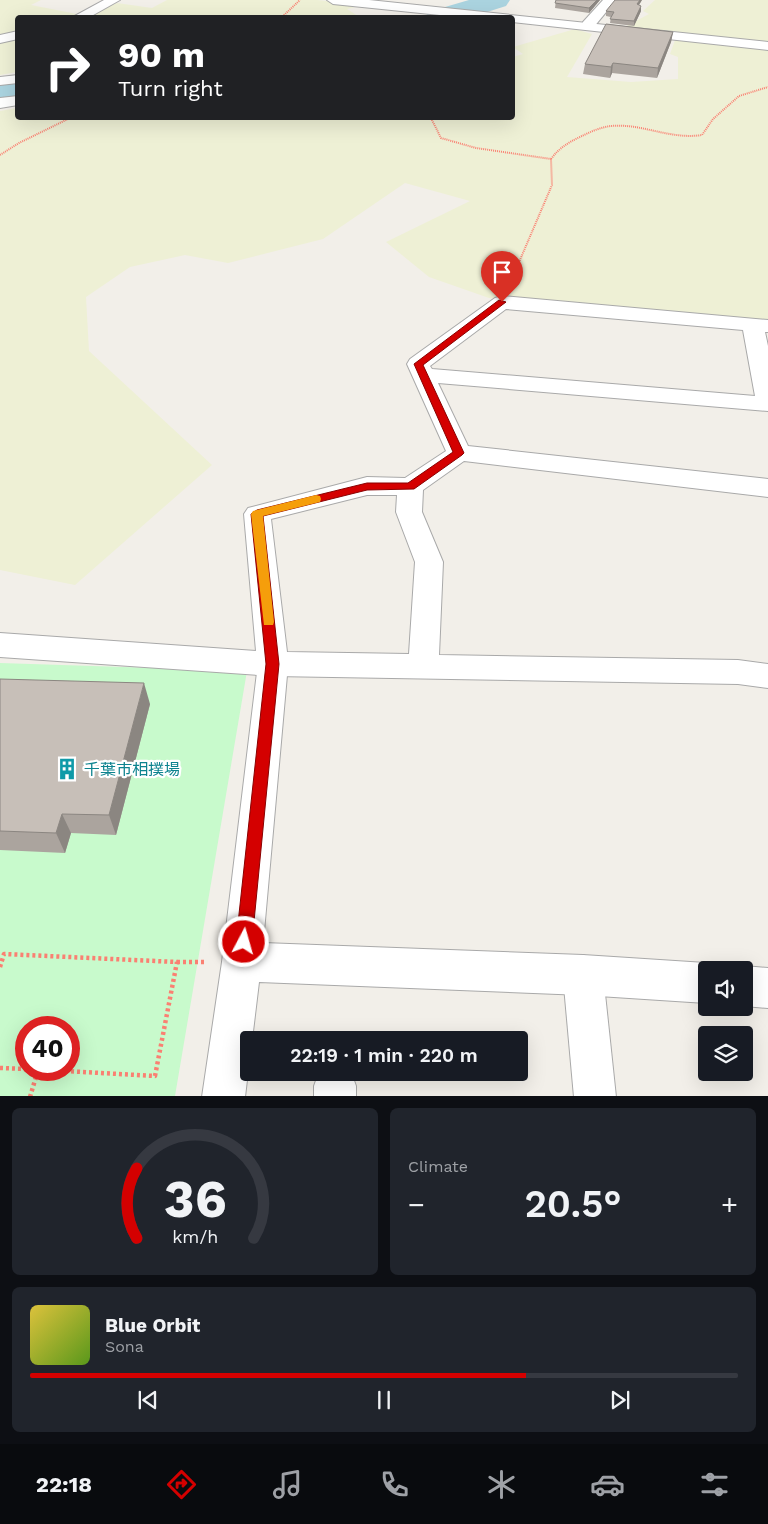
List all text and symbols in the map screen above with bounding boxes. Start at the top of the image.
text: 90 m [118,34,205,76]
icon: right [35,35,100,100]
text: Turn right [118,76,223,101]
pin [481,251,523,302]
icon: arrive [488,258,516,286]
building icon: 千葉市相撲場 [54,756,80,782]
place label: 千葉市相撲場 [84,760,180,779]
position arrow [217,915,269,967]
map controls [698,961,753,1081]
button: sound [698,961,753,1016]
speed limit sign: 40 [15,1016,80,1081]
button: layers [698,1026,753,1081]
text: 22:19 · 1 min · 220 m [290,1044,478,1067]
text: Climate [408,1157,468,1176]
text: 36 [164,1169,226,1230]
text: 20.5° [524,1182,622,1226]
text: − [408,1188,425,1221]
text: + [721,1188,738,1221]
text: km/h [172,1226,218,1247]
text: Blue Orbit [105,1314,200,1337]
text: Sona [105,1337,144,1356]
icon: previous [134,1386,162,1414]
icon: pause [370,1386,398,1414]
icon: next [606,1386,634,1414]
icon: directions [164,1467,199,1502]
icon: music [270,1467,305,1502]
icon: phone [377,1467,412,1502]
icon: climate [484,1467,519,1502]
icon: car [590,1467,625,1502]
icon: filters [697,1467,732,1502]
text: 22:18 [36,1472,92,1497]

